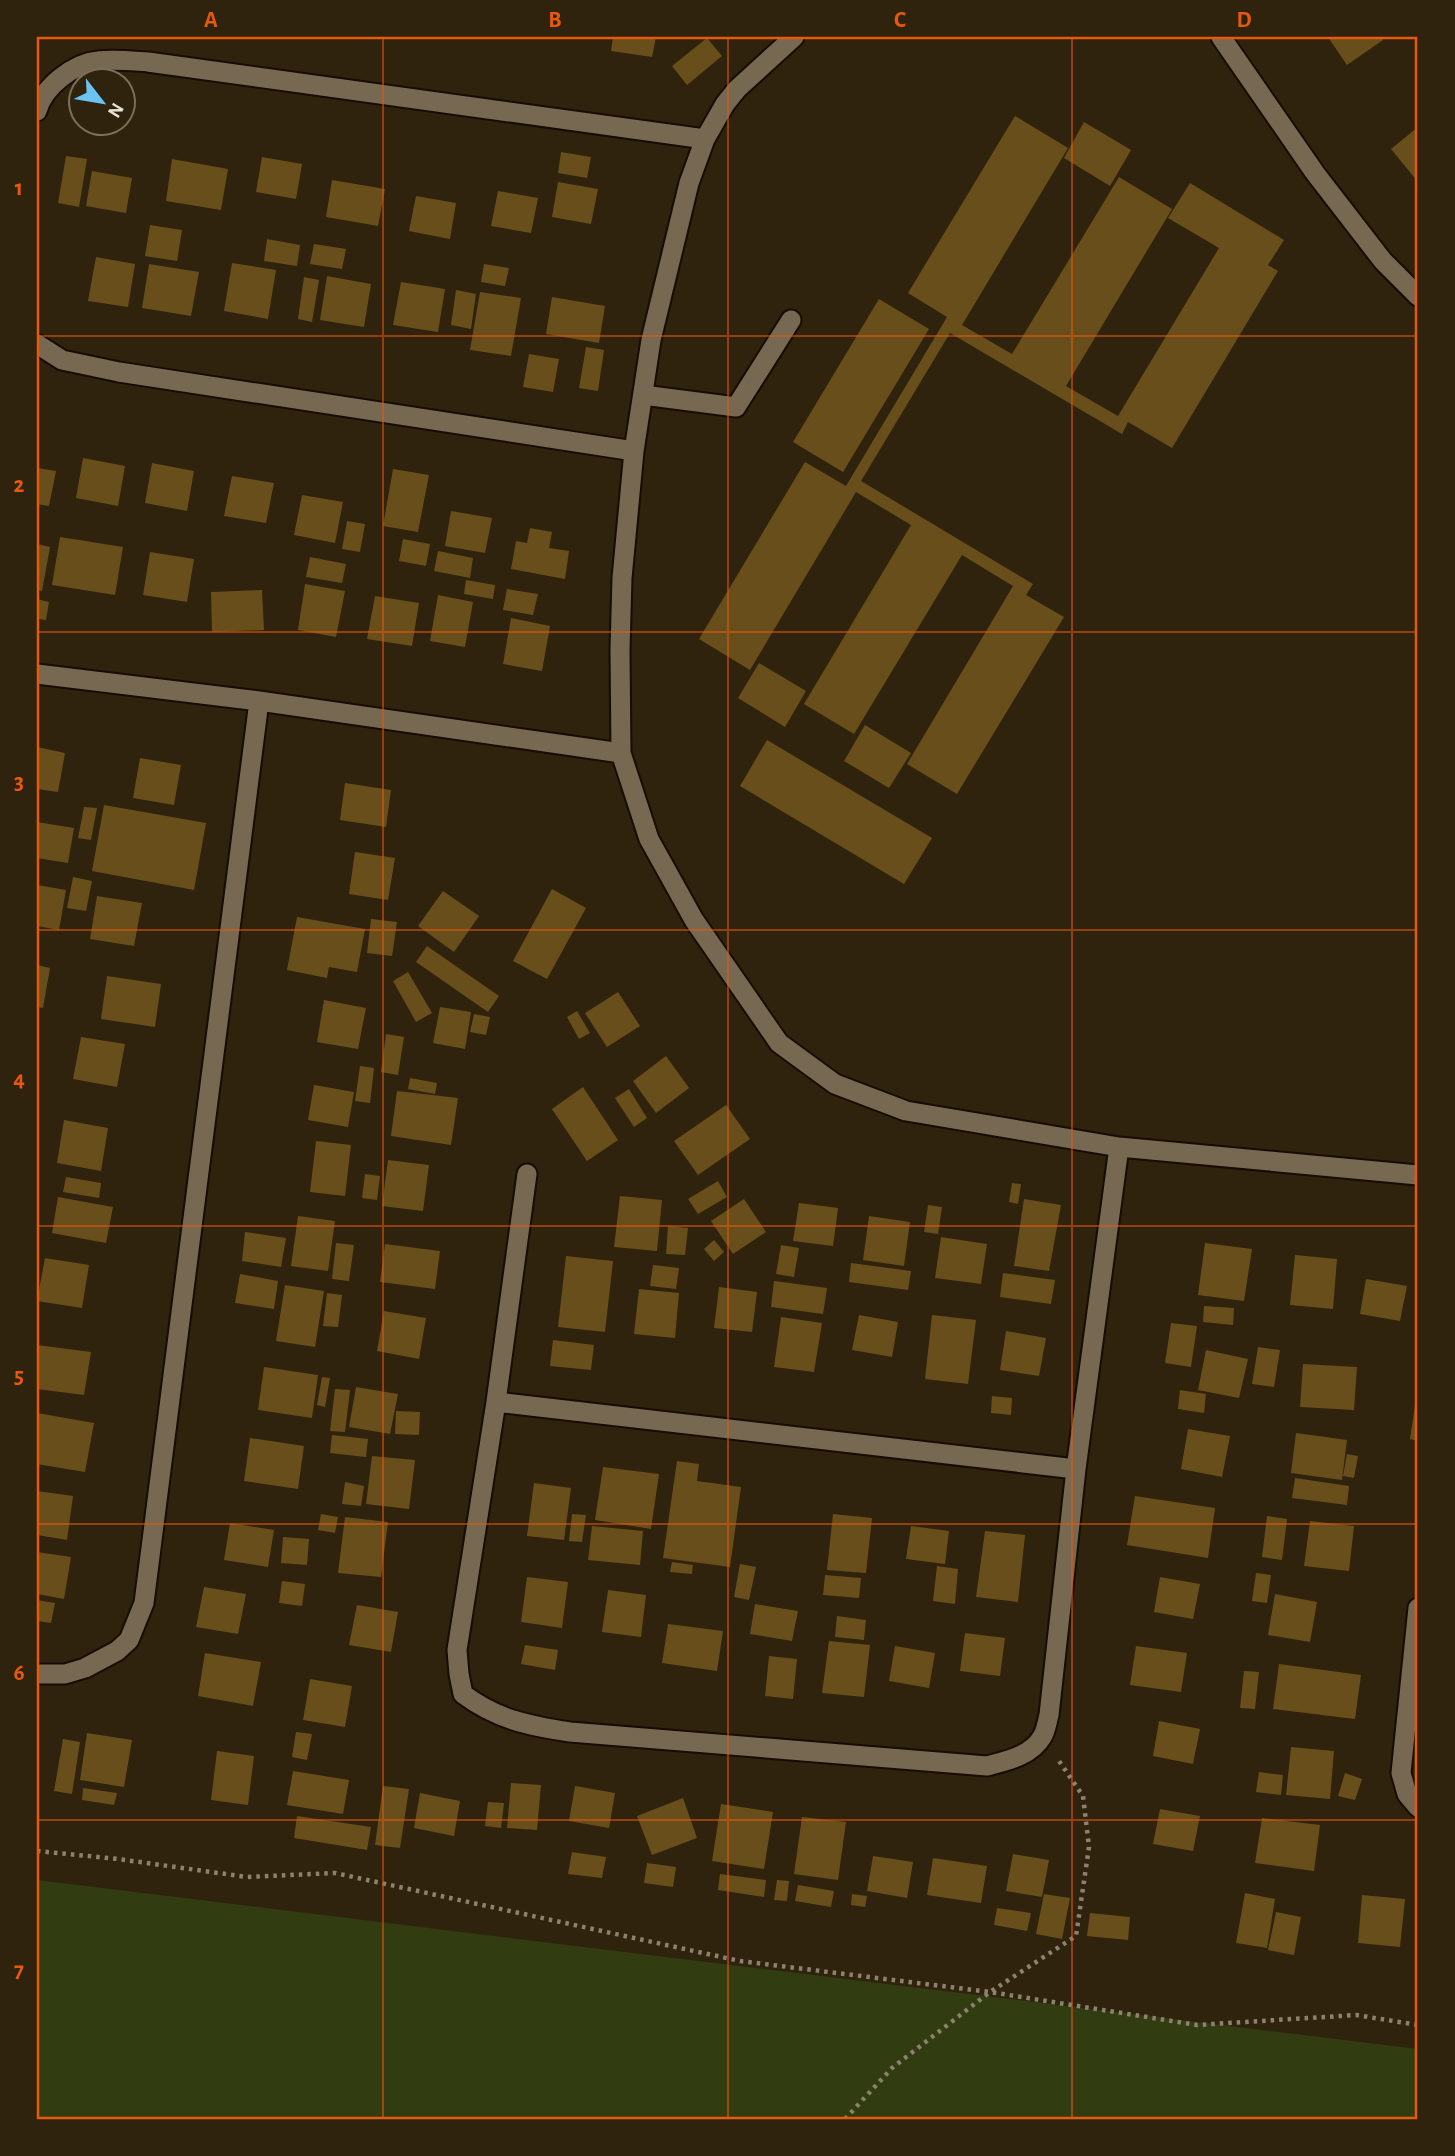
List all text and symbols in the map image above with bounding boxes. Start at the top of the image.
text: A [204,9,218,32]
text: B [548,9,562,32]
text: C [894,9,906,32]
text: D [1236,9,1252,32]
north arrow [66,66,136,136]
text: N [104,99,127,121]
text: 1 [15,177,23,200]
text: 2 [14,474,25,497]
text: 3 [14,771,24,794]
text: 4 [13,1068,25,1091]
text: 5 [14,1365,24,1388]
text: 6 [13,1662,25,1685]
text: 7 [14,1959,24,1982]

